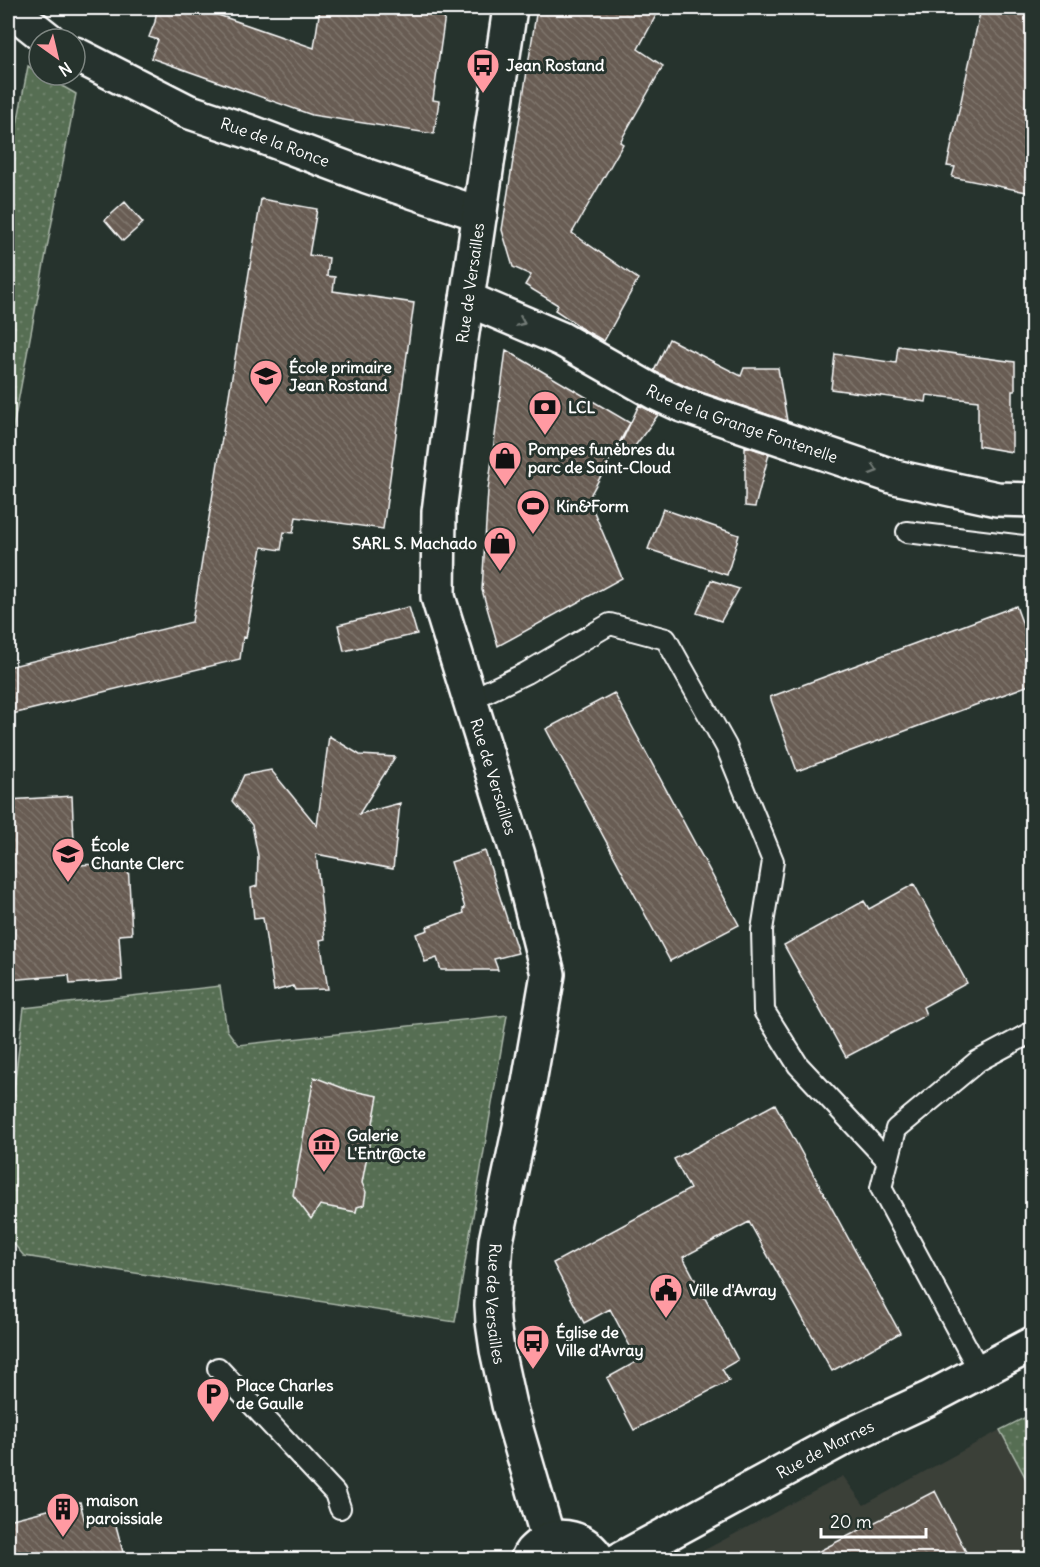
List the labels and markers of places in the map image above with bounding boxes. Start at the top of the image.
bus stop icon: Jean Rostand [465,47,501,94]
place label: Jean Rostand [506,55,605,75]
place label: École primaire Jean Rostand [289,357,392,395]
school or university icon: École primaire Jean Rostand [248,358,284,405]
bank icon: LCL [527,389,563,436]
place label: LCL [568,397,596,417]
place label: Pompes funèbres du parc de Saint-Cloud [528,439,676,478]
shop icon: Pompes funèbres du parc de Saint-Cloud [487,440,523,487]
sports icon: Kin&Form [515,488,551,535]
place label: Kin&Form [556,496,629,516]
shop icon: SARL S. Machado [482,525,518,572]
place label: SARL S. Machado [352,533,477,553]
place label: École Chante Clerc [91,835,184,873]
school or university icon: École Chante Clerc [50,836,86,883]
place label: Galerie L'Entr@cte [347,1125,426,1164]
museum icon: Galerie L'Entr@cte [306,1126,342,1173]
public building icon: Ville d'Avray [648,1272,684,1319]
place label: Ville d'Avray [689,1280,777,1301]
place label: Église de Ville d'Avray [556,1322,644,1361]
bus stop icon: Église de Ville d'Avray [515,1323,551,1370]
place label: Place Charles de Gaulle [236,1375,333,1413]
parking icon: Place Charles de Gaulle [195,1376,231,1423]
place label: maison paroissiale [86,1490,163,1529]
building icon: maison paroissiale [45,1491,81,1538]

